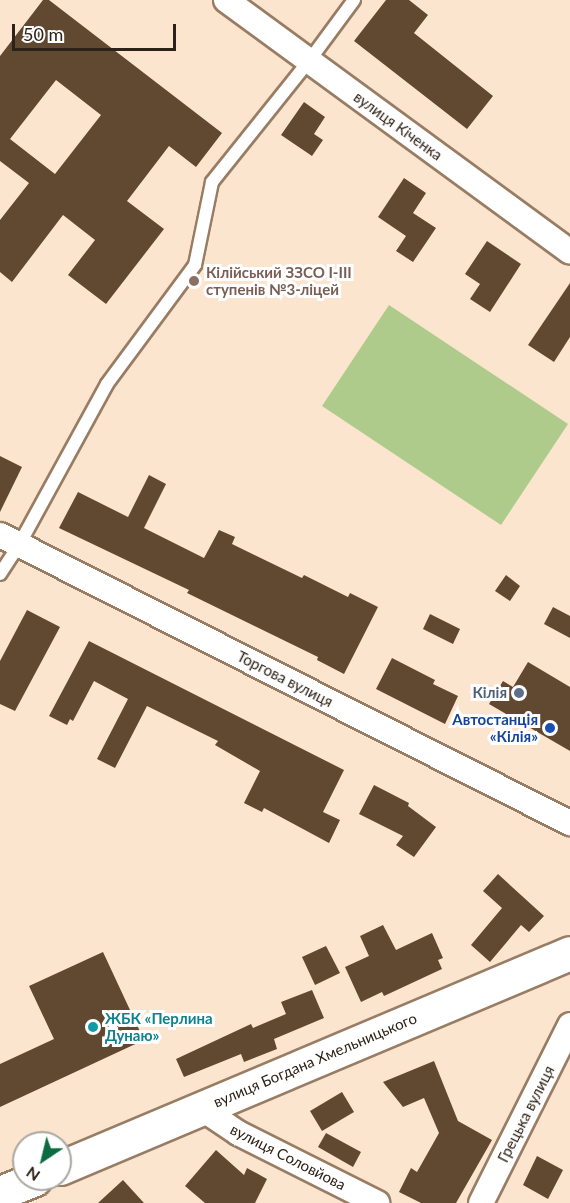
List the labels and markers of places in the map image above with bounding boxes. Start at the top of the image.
place label: Кілійський ЗЗСО І-ІІІ ступенів №3-ліцей [206,263,352,298]
marker: Кілійський ЗЗСО І-ІІІ ступенів №3-ліцей [187,274,201,288]
place label: Кілія [472,684,507,702]
marker: Кілія [512,686,526,700]
place label: Автостанція «Кілія» [452,710,538,745]
marker: Автостанція «Кілія» [543,721,557,735]
place label: ЖБК «Перлина Дунаю» [105,1009,213,1044]
marker: ЖБК «Перлина Дунаю» [86,1020,100,1034]

